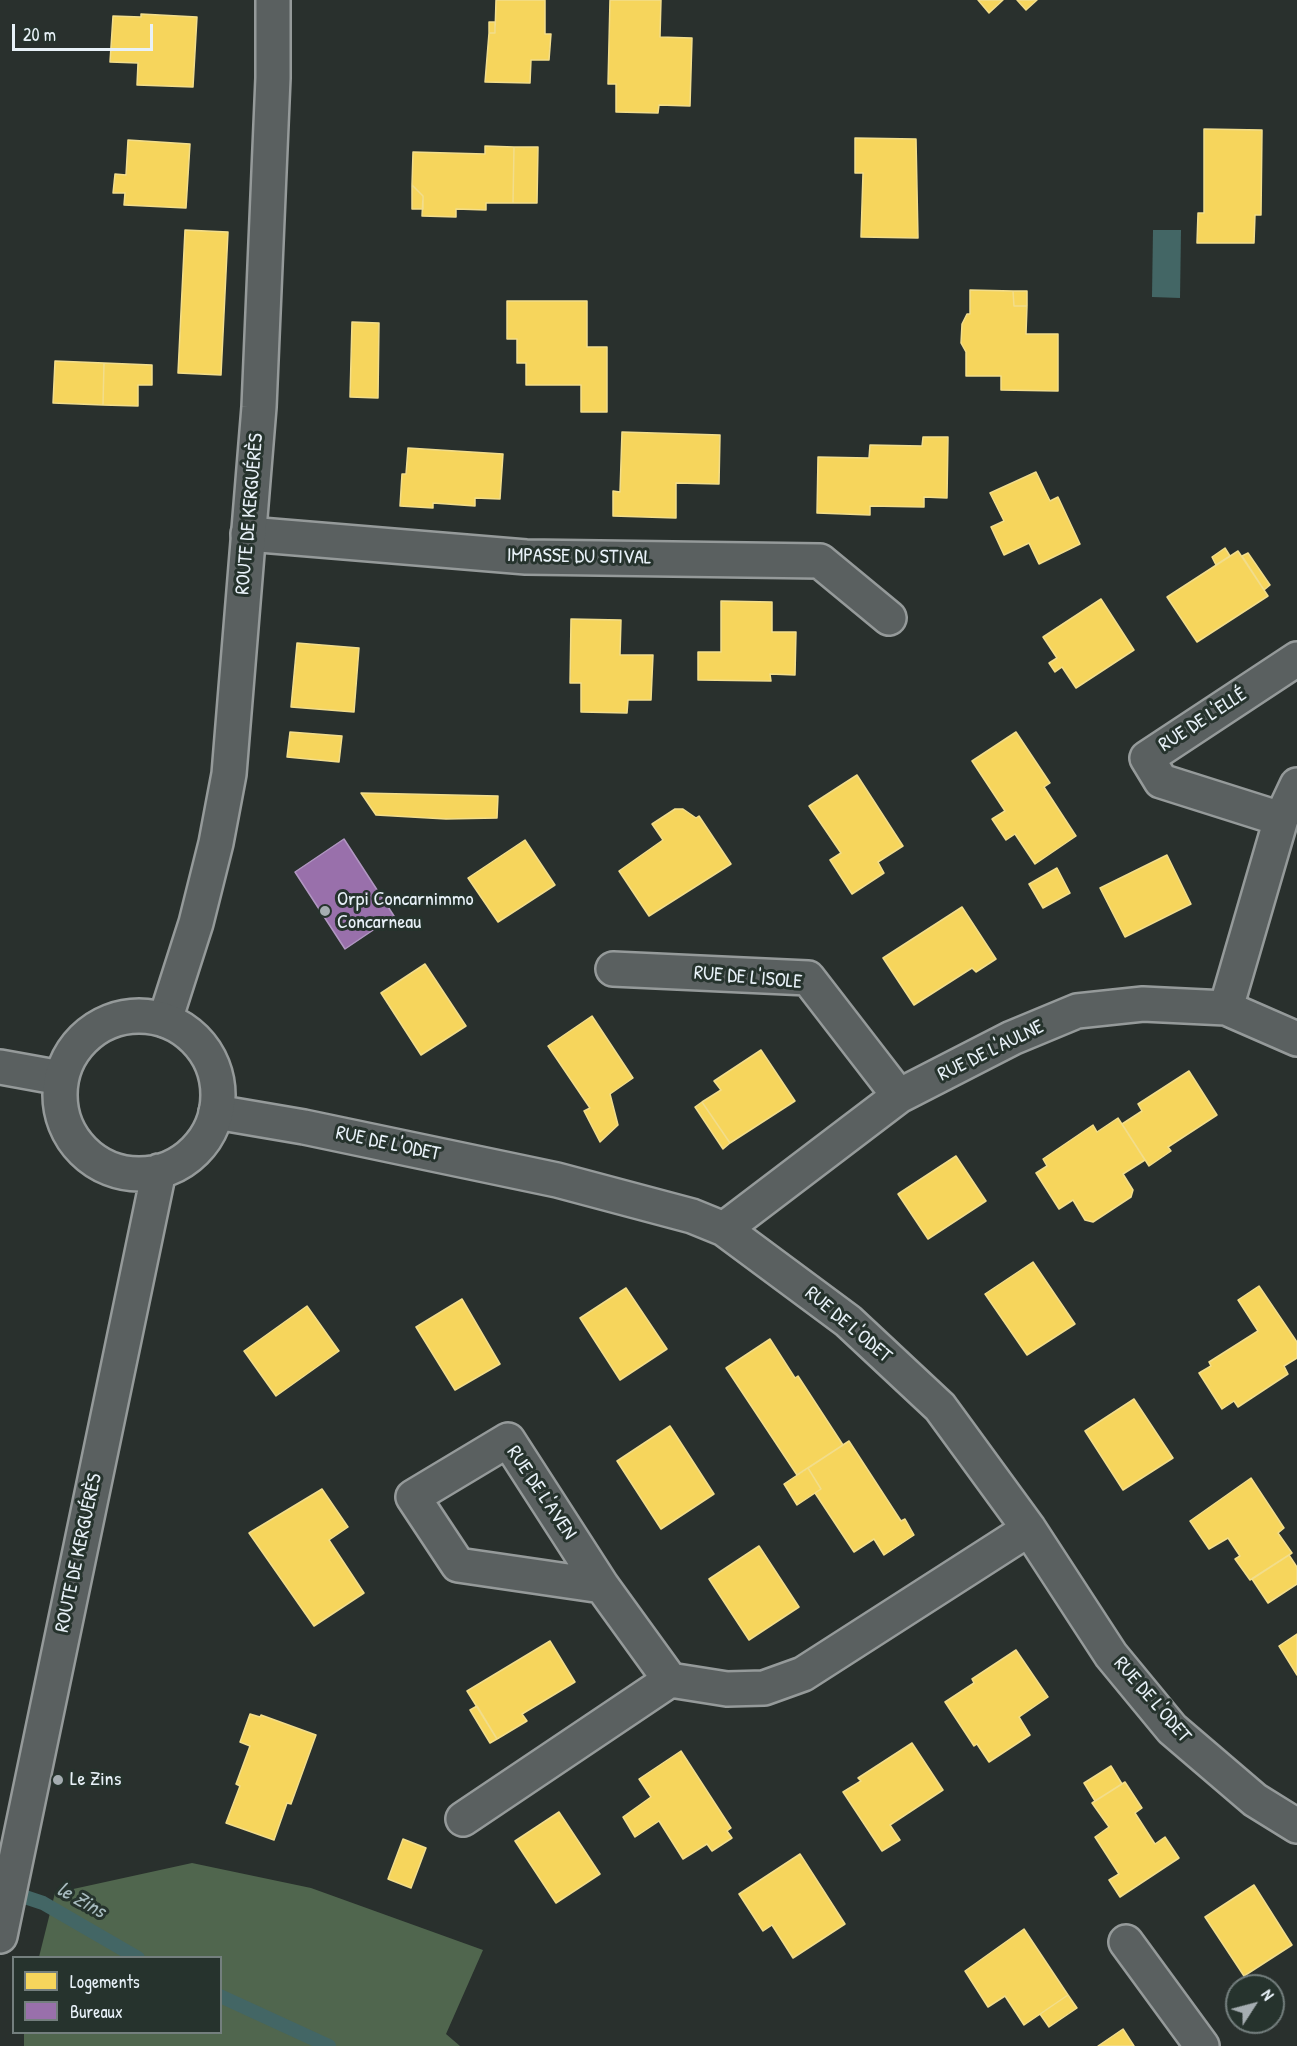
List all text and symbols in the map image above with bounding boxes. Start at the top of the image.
scale bar [15,12,156,50]
text: 20 m [23,22,56,47]
street label: ROUTE DE KERGUÉRÈS [231,432,269,596]
street label: IMPASSE DU STIVAL [507,544,651,570]
street label: RUE DE L'ELLÉ [1155,683,1251,757]
place label: Orpi Concarnimmo Concarneau [337,888,474,935]
marker: Orpi Concarnimmo Concarneau [318,904,332,918]
street label: RUE DE L'ISOLE [693,961,803,995]
street label: RUE DE L'AULNE [934,1015,1048,1087]
street label: RUE DE L'ODET [334,1121,442,1167]
street label: RUE DE L'ODET [800,1282,896,1368]
street label: RUE DE L'AVEN [501,1442,581,1544]
street label: ROUTE DE KERGUÉRÈS [50,1471,108,1635]
street label: RUE DE L'ODET [1108,1652,1196,1748]
place label: Le Zins [70,1768,121,1792]
marker: Le Zins [51,1773,65,1787]
water label: le Zins [52,1877,110,1925]
legend [12,1956,222,2034]
text: Logements [70,1969,140,1994]
north arrow [1225,1974,1285,2034]
text: N [1257,1985,1279,2004]
text: Bureaux [70,1999,123,2024]

